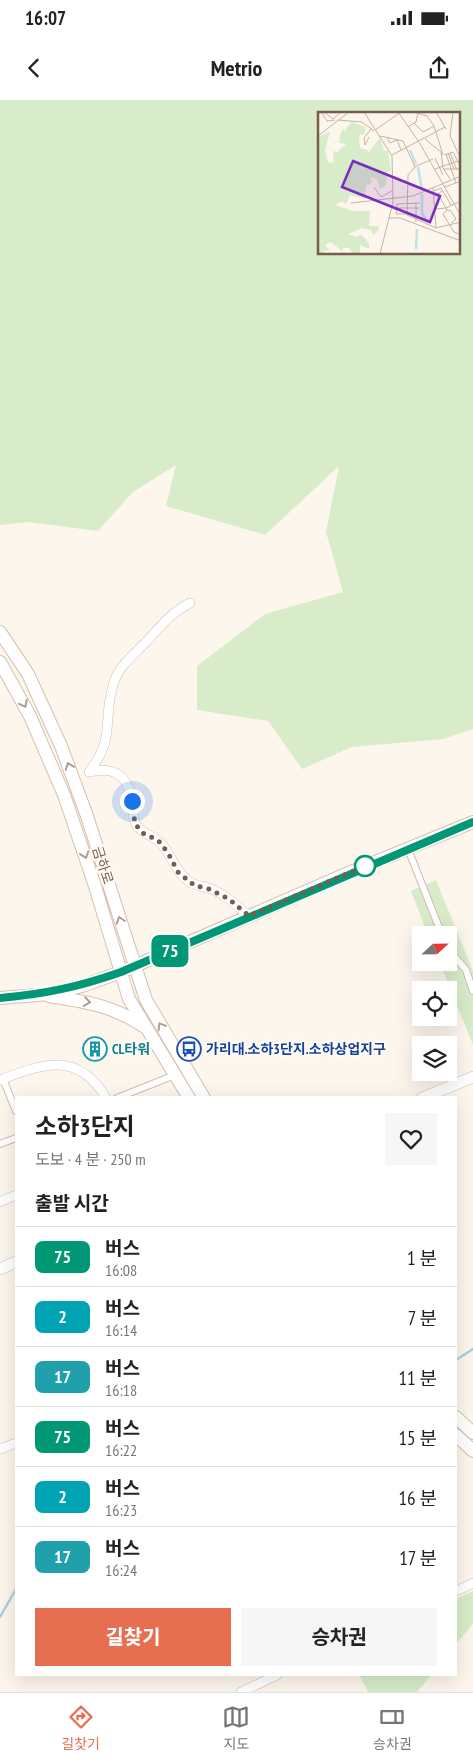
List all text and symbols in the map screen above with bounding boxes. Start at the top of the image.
text: 16:07 [25,6,66,30]
icon: back [20,54,48,82]
text: Metrio [211,54,262,82]
icon: share [425,54,453,82]
inset map [318,112,460,255]
one-way arrow [18,699,28,708]
one-way arrow [65,762,75,771]
your location [120,789,145,814]
street label: 금하로 [88,844,118,886]
one-way arrow [79,850,89,859]
unlabelled marker [354,855,376,877]
one-way arrow [116,916,126,925]
north arrow [412,926,458,971]
map controls [412,926,457,1081]
line badge: 75 [148,935,192,967]
text: 75 [161,939,179,962]
button: locate [412,981,457,1026]
one-way arrow [83,997,91,1007]
one-way arrow [158,1022,168,1031]
building icon: CL타워 [82,1036,108,1062]
bus stop icon: 가리대.소하3단지.소하상업지구 [176,1036,202,1062]
button: layers [412,1036,457,1081]
place label: CL타워 [112,1040,150,1058]
place label: 가리대.소하3단지.소하상업지구 [206,1040,386,1058]
text: 소하3단지 [35,1111,135,1142]
button: heart [385,1113,437,1165]
text: 도보 · 4 분 · 250 m [35,1149,146,1169]
text: 출발 시간 [35,1191,109,1215]
text: 버스 [105,1236,140,1260]
text: 75 [54,1245,71,1268]
text: 1 분 [407,1246,437,1270]
text: 16:08 [105,1260,137,1280]
text: 버스 [105,1296,140,1320]
text: 2 [58,1305,67,1328]
text: 7 분 [408,1306,437,1330]
text: 16:14 [105,1320,137,1340]
text: 버스 [105,1356,140,1380]
text: 17 [54,1365,71,1388]
text: 11 분 [398,1366,437,1390]
text: 16:18 [105,1380,137,1400]
text: 버스 [105,1416,140,1440]
text: 75 [54,1425,71,1448]
text: 15 분 [398,1426,437,1450]
text: 16:22 [105,1440,137,1460]
text: 버스 [105,1476,140,1500]
text: 2 [58,1485,67,1508]
text: 16 분 [398,1486,437,1510]
text: 16:23 [105,1500,137,1520]
text: 버스 [105,1536,140,1560]
text: 17 [54,1545,71,1568]
text: 17 분 [399,1546,437,1570]
text: 16:24 [105,1560,137,1580]
button: 길찾기 [35,1608,231,1666]
button: 승차권 [241,1608,437,1666]
tab: 길찾기 [61,1703,100,1753]
tab: 지도 [222,1703,250,1753]
tab: 승차권 [373,1703,412,1753]

